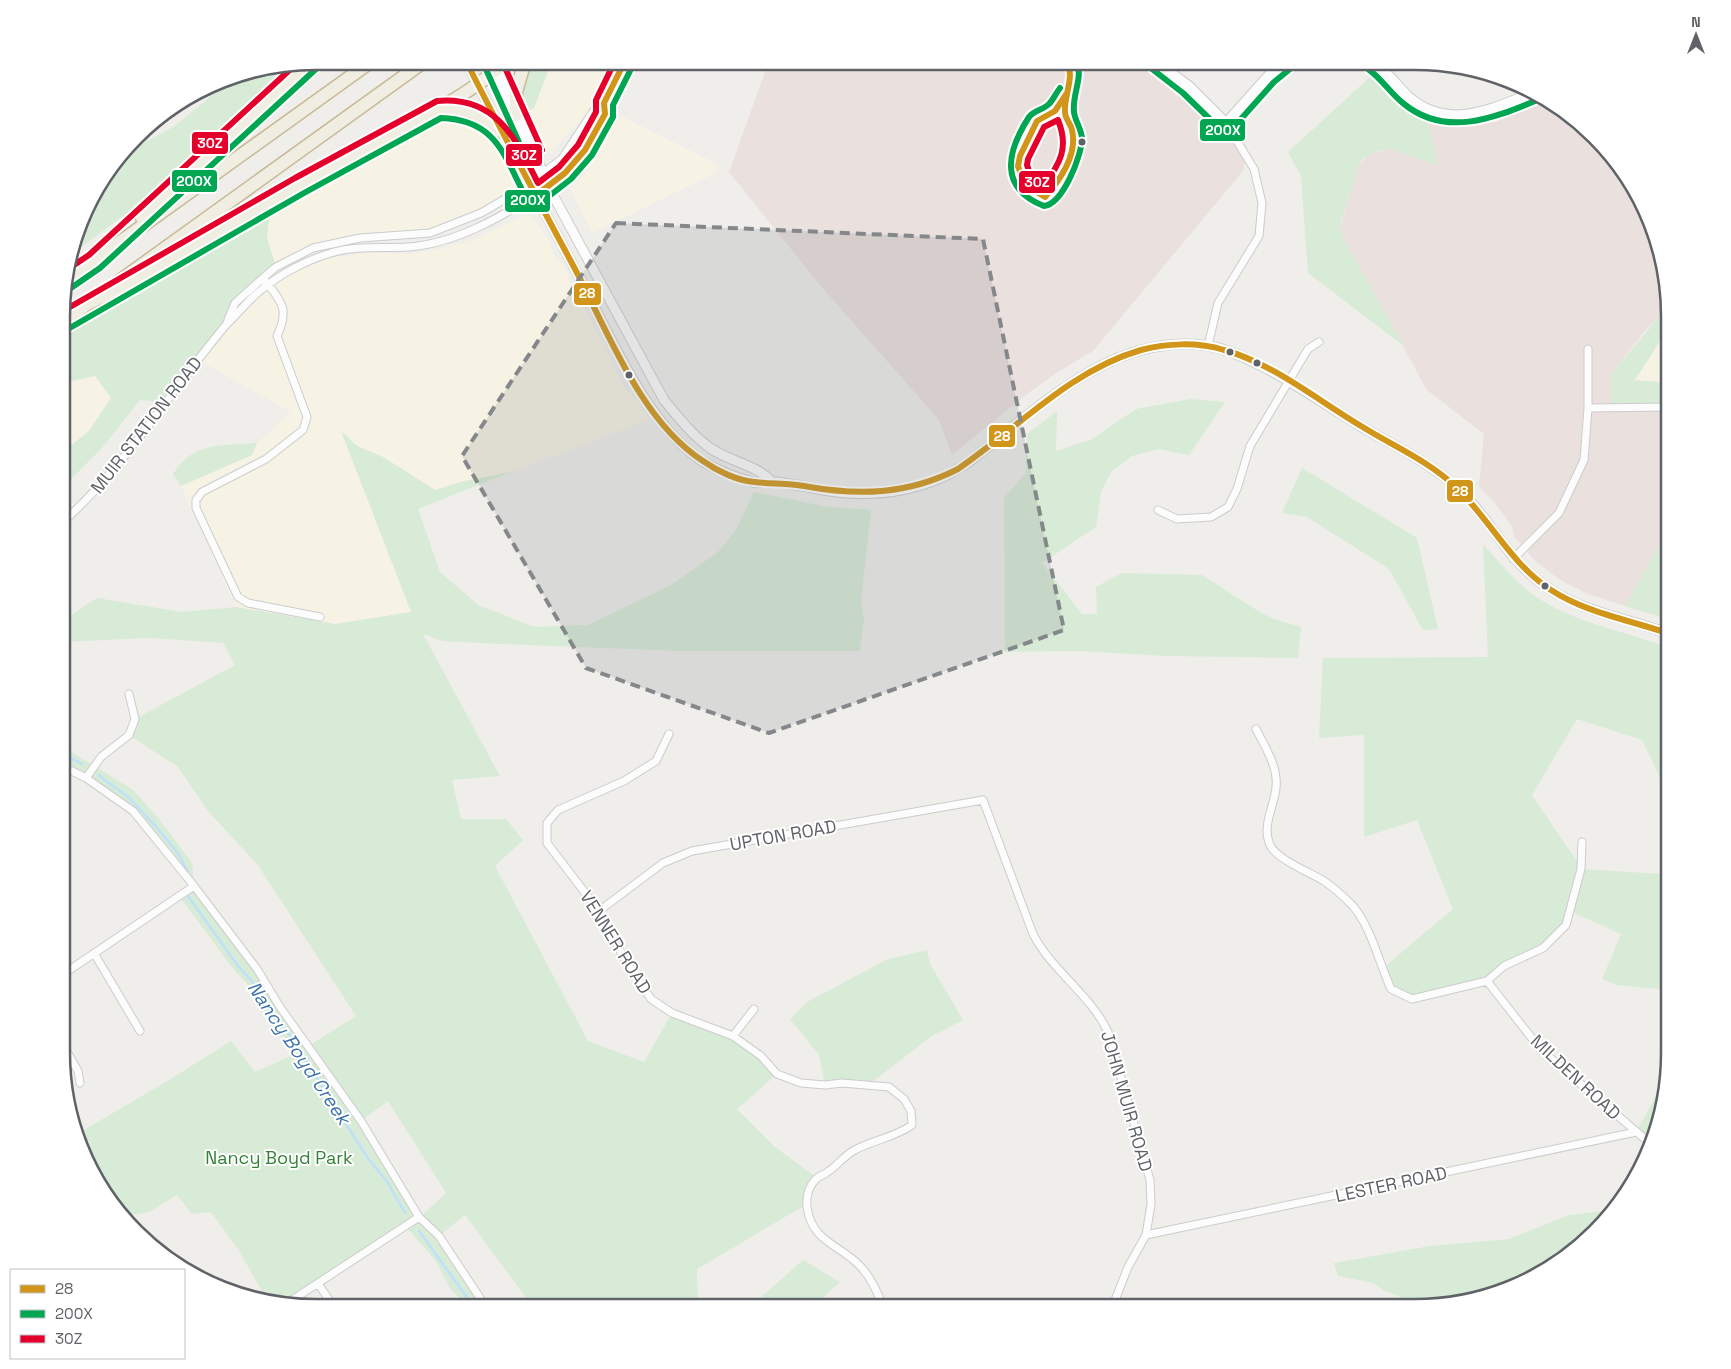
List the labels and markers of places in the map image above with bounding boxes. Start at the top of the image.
unlabelled marker [1077,137,1087,147]
unlabelled marker [1225,347,1235,357]
unlabelled marker [1252,358,1262,368]
unlabelled marker [624,370,634,380]
unlabelled marker [1540,581,1550,591]

